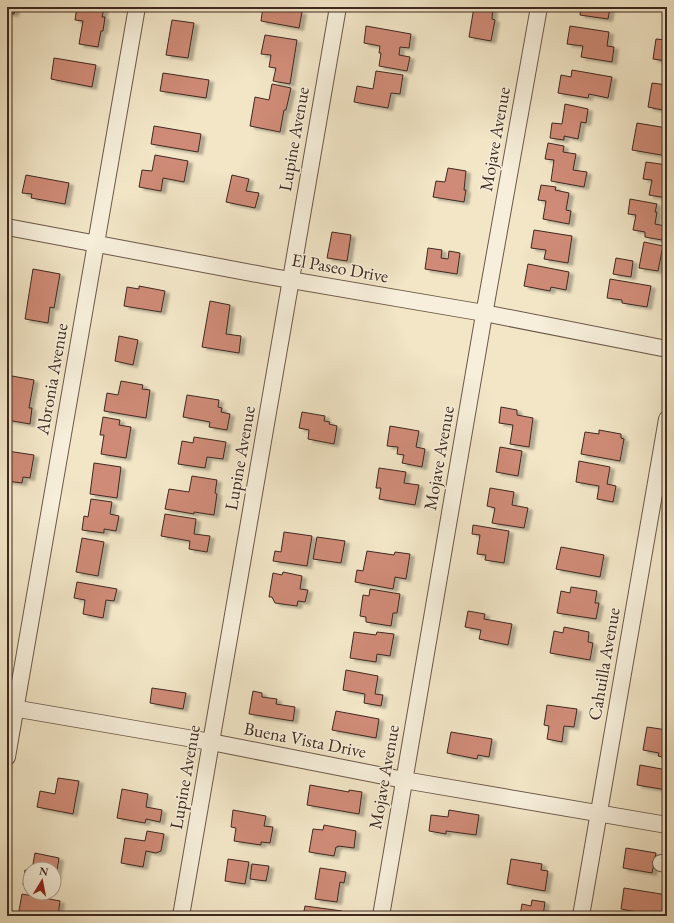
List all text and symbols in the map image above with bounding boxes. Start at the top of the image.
street label: Lupine Avenue [273,85,314,193]
street label: Mojave Avenue [474,85,515,193]
street label: El Paseo Drive [290,248,390,287]
street label: Abronia Avenue [30,321,73,438]
street label: Lupine Avenue [219,404,260,512]
street label: Mojave Avenue [418,404,459,512]
street label: Cahuilla Avenue [582,606,625,722]
street label: Buena Vista Drive [242,716,368,763]
street label: Lupine Avenue [164,723,205,831]
street label: Mojave Avenue [363,723,404,831]
north arrow [22,861,62,901]
text: N [38,863,49,879]

